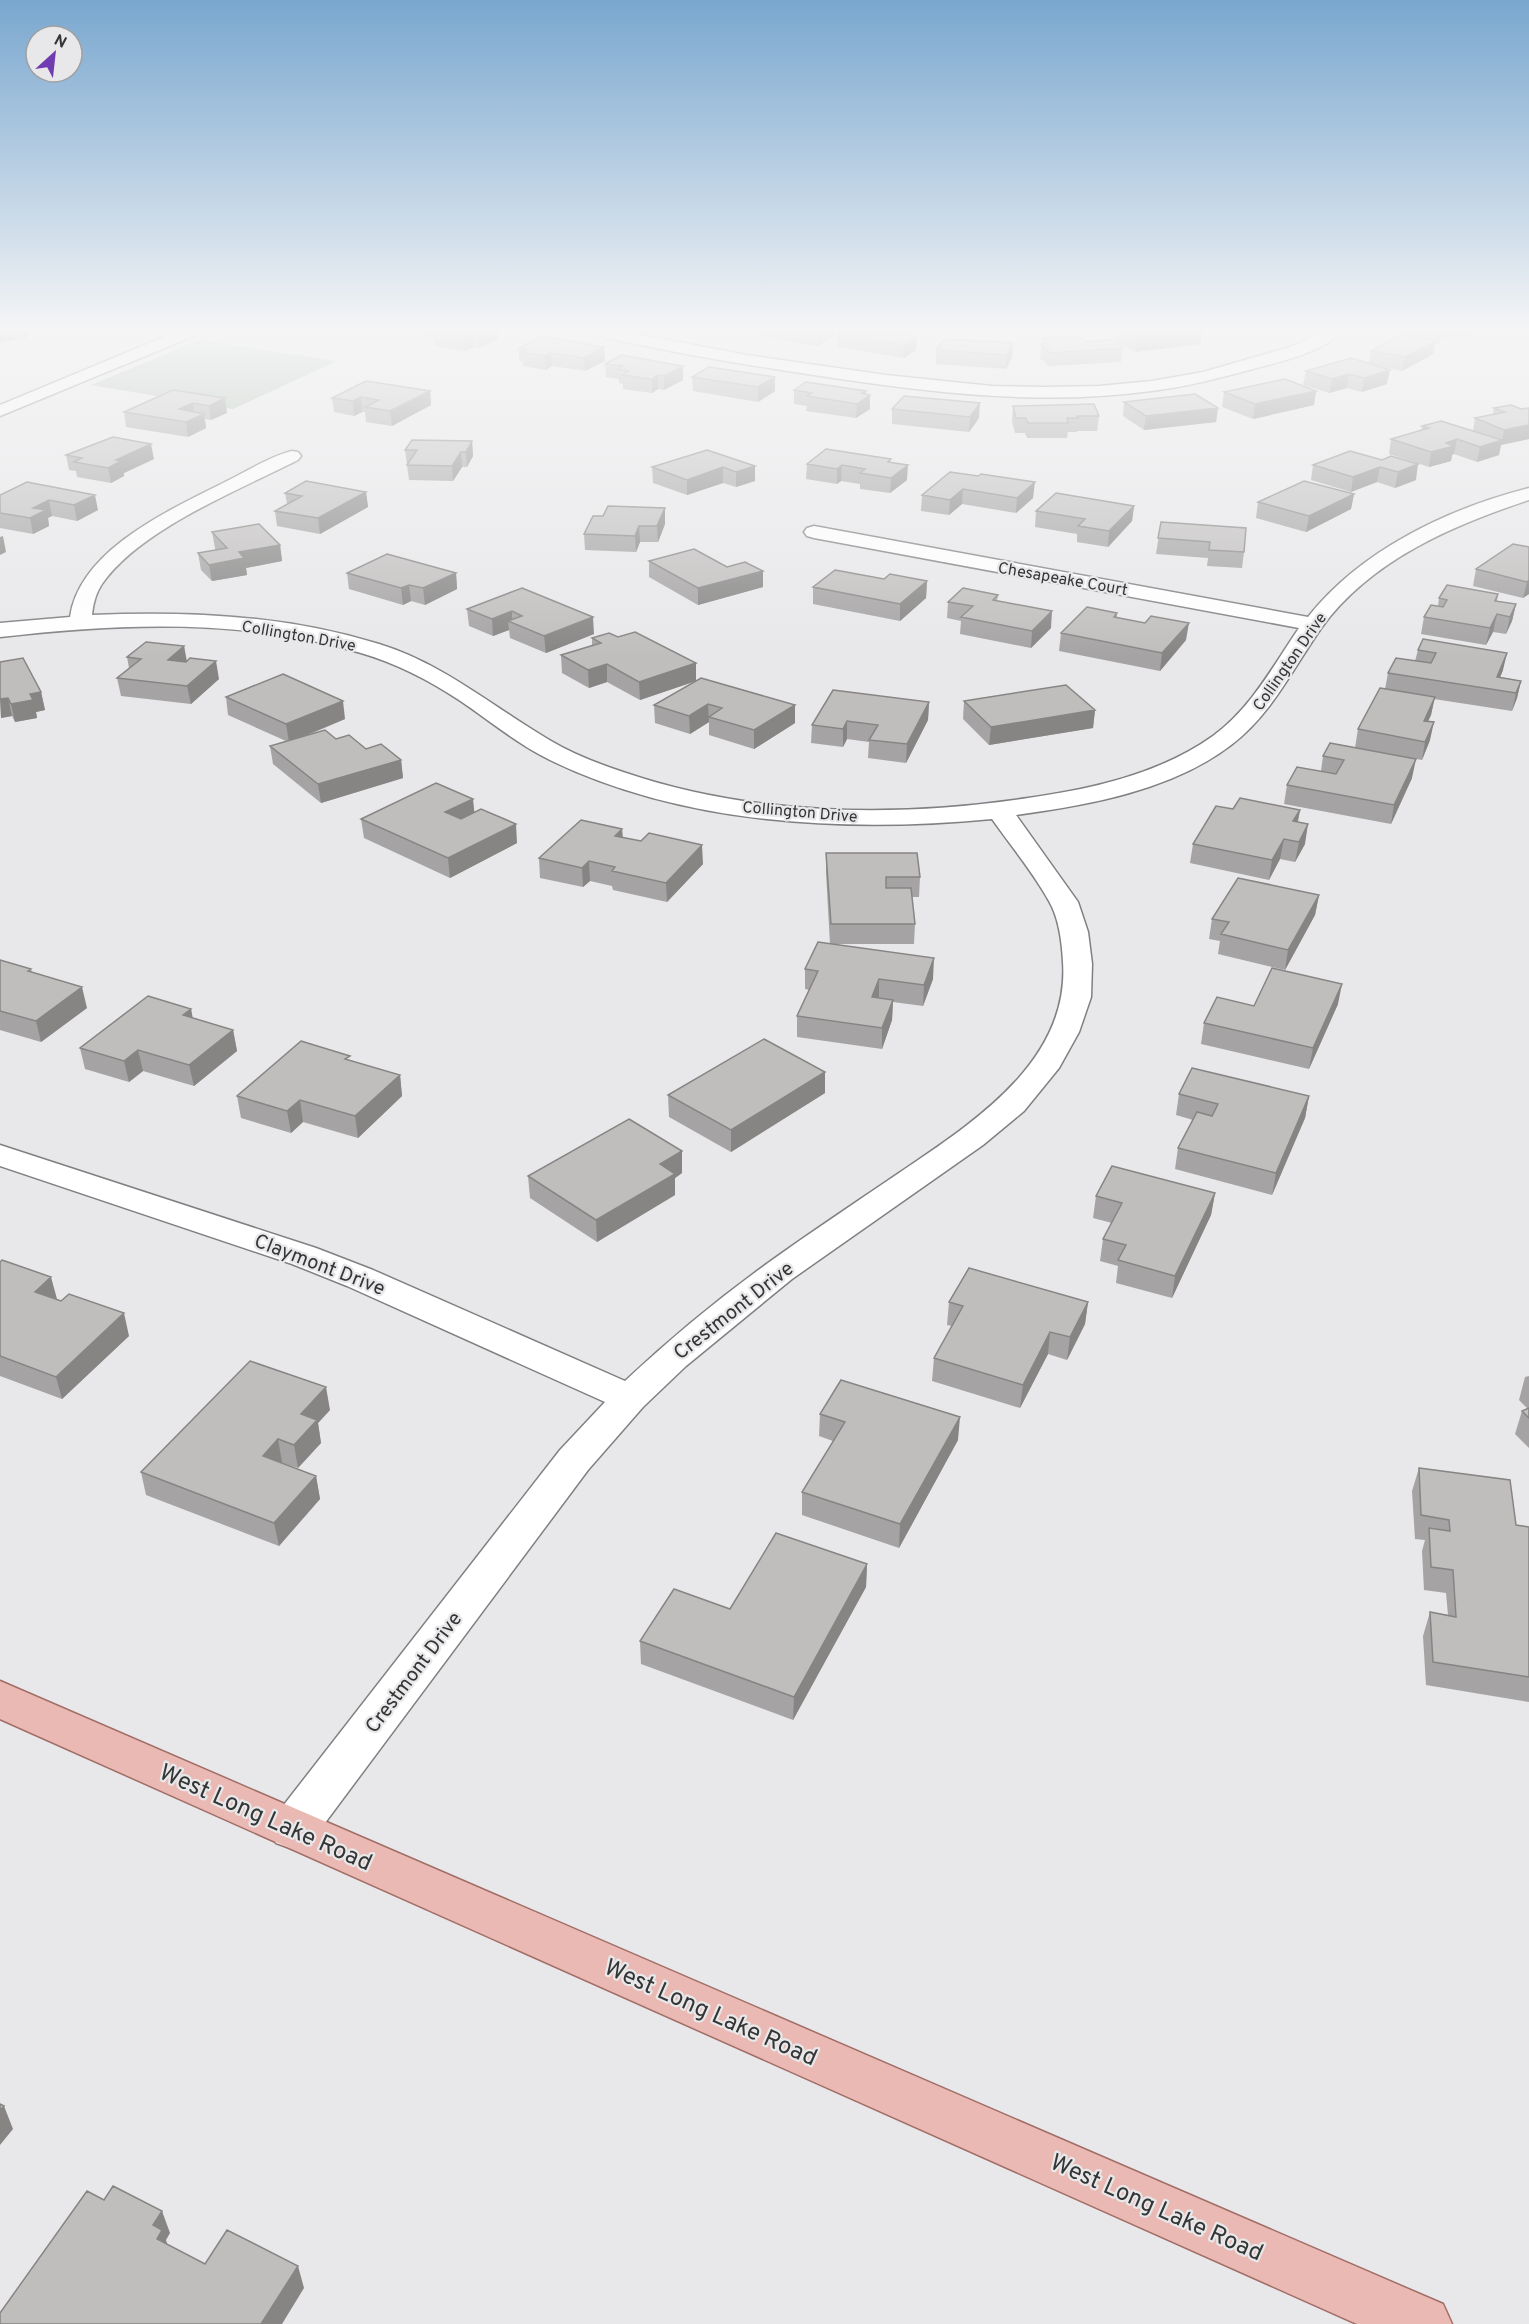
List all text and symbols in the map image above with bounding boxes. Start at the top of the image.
north arrow [24,24,84,84]
text: N [50,31,70,54]
street label: Chesapeake Court [996,559,1129,601]
street label: Collington Drive [1249,609,1332,715]
street label: Collington Drive [240,617,357,657]
street label: Collington Drive [741,798,858,828]
street label: Claymont Drive [250,1229,389,1303]
street label: Crestmont Drive [669,1257,800,1367]
street label: Crestmont Drive [360,1607,469,1739]
street label: West Long Lake Road [154,1758,376,1879]
street label: West Long Lake Road [599,1953,821,2074]
street label: West Long Lake Road [1045,2148,1267,2269]

